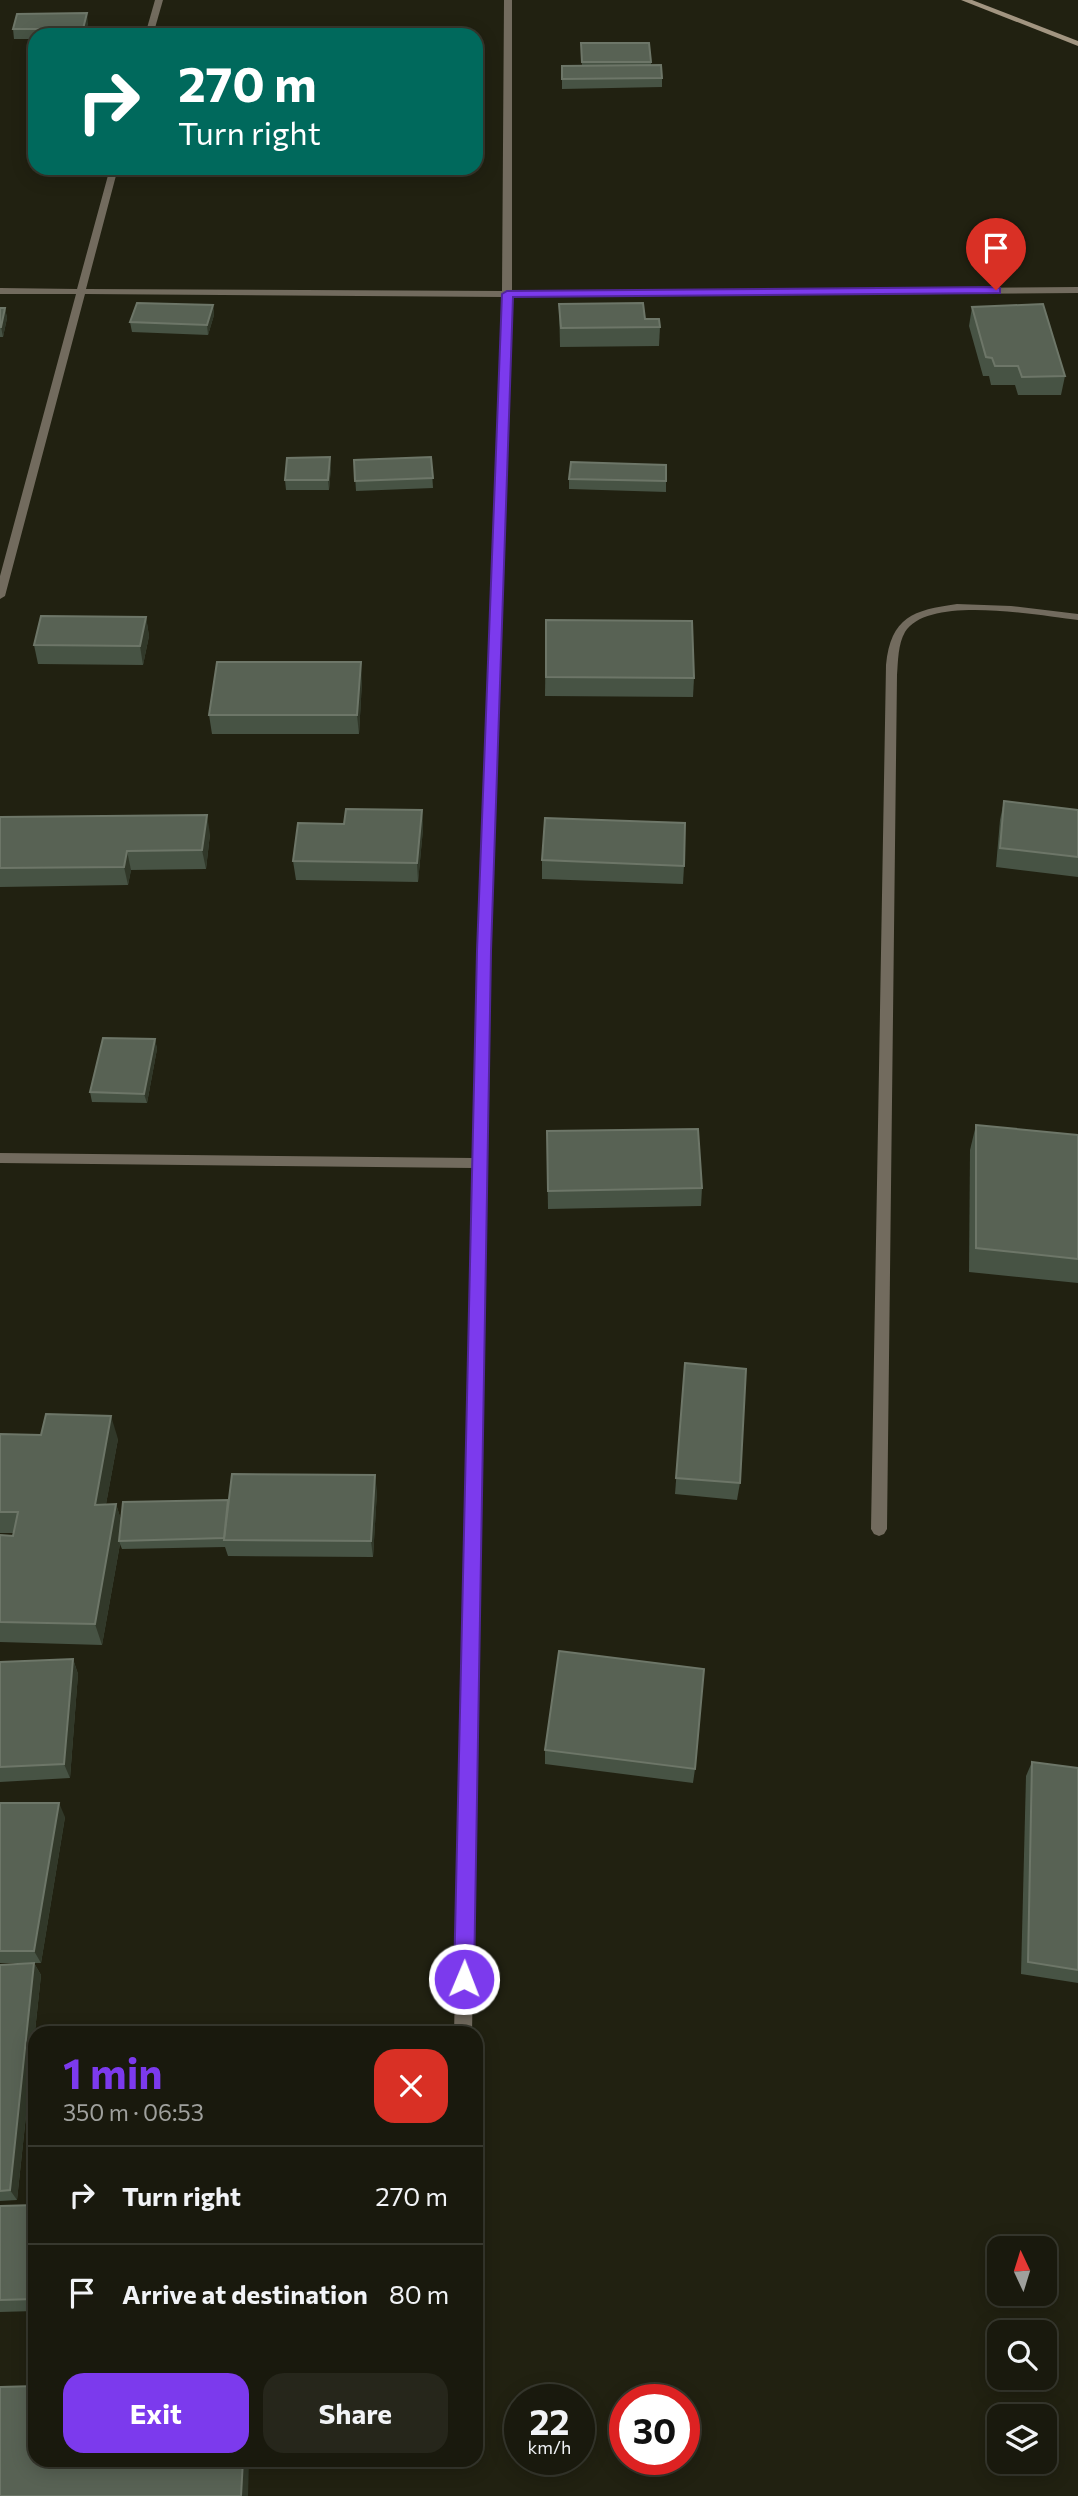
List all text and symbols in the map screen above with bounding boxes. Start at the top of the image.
text: 270 m [178,52,317,112]
icon: right [63,56,154,147]
text: Turn right [178,112,321,152]
pin [966,218,1026,290]
icon: arrive [977,229,1015,267]
position arrow [427,1942,501,2016]
text: 1 min [63,2046,163,2098]
button: close [374,2049,448,2123]
text: 350 m · 06:53 [63,2098,204,2126]
icon: right [63,2176,101,2214]
text: Turn right [122,2180,241,2211]
text: 270 m [375,2180,448,2211]
north arrow [987,2236,1057,2306]
map controls [987,2236,1057,2474]
icon: arrive [63,2274,101,2312]
text: Arrive at destination [122,2278,368,2309]
text: 80 m [389,2278,449,2309]
button: search [987,2320,1057,2390]
button: Exit [63,2373,249,2453]
button: Share [263,2373,448,2453]
speed limit sign: 30 [609,2384,700,2475]
text: 22 [530,2399,569,2442]
button: layers [987,2404,1057,2474]
text: km/h [528,2436,571,2458]

